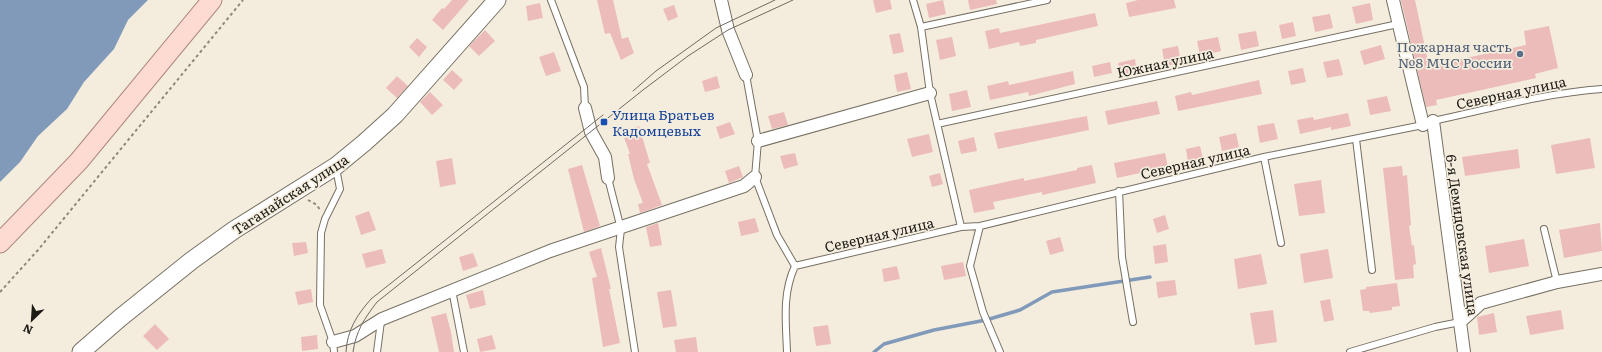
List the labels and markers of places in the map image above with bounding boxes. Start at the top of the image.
place label: Пожарная часть №8 МЧС России [1397,36,1512,72]
marker: Пожарная часть №8 МЧС России [1515,49,1525,59]
place label: Улица Братьев Кадомцевых [612,104,715,140]
marker: Улица Братьев Кадомцевых [599,117,609,127]

